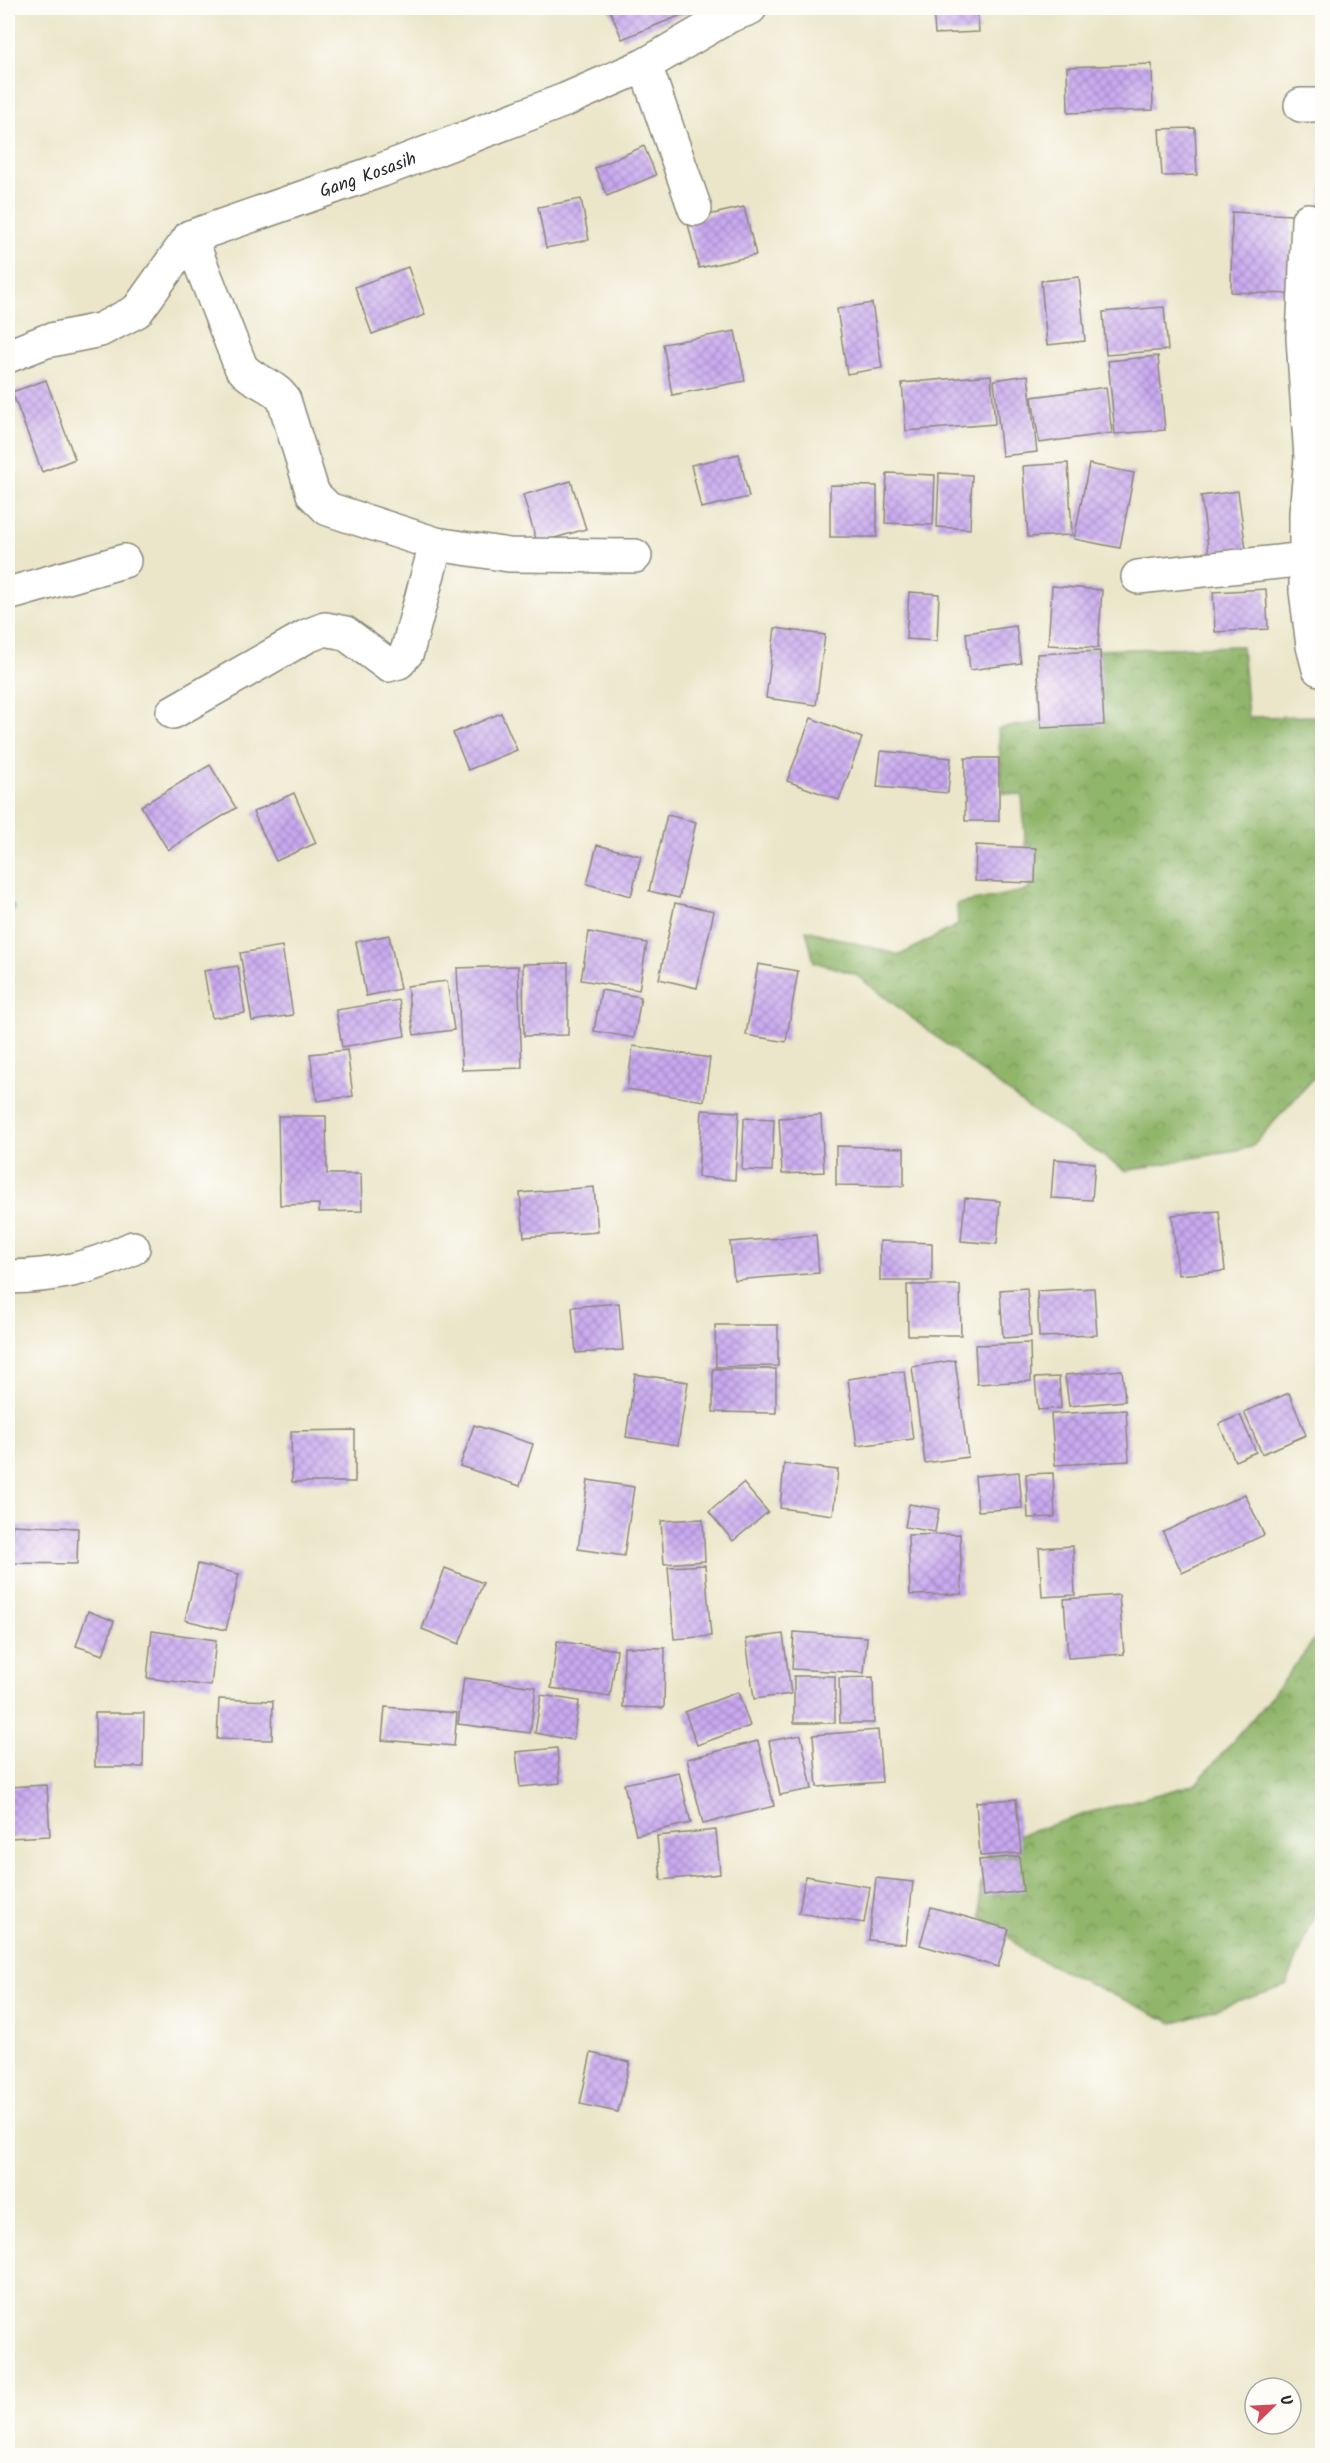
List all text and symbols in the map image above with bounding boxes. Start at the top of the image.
street label: Gang Kosasih [316,145,421,207]
north arrow [1243,2376,1303,2436]
text: U [1272,2391,1299,2410]

